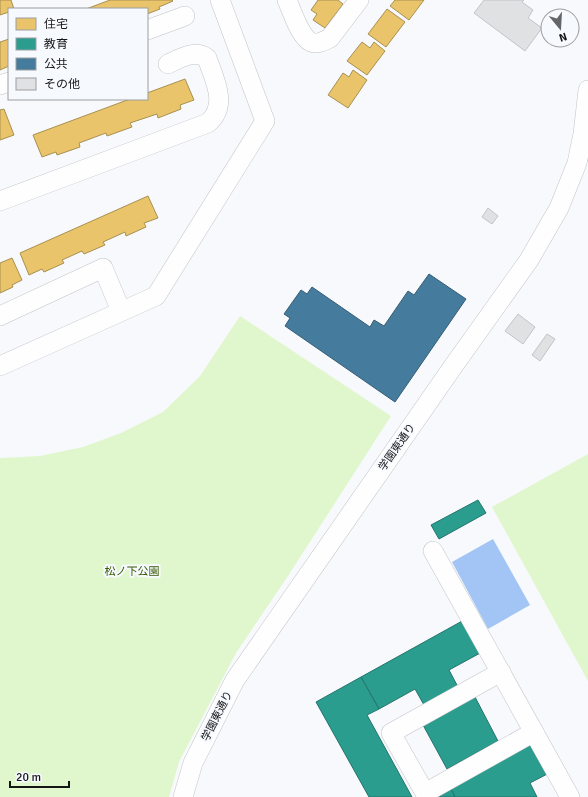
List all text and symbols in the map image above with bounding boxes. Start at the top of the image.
legend [8,8,148,100]
north arrow [540,8,580,48]
text: 住宅 [44,17,68,32]
text: N [557,30,569,44]
text: 教育 [44,37,68,52]
text: 公共 [44,57,68,72]
text: その他 [44,77,80,92]
street label: 学園東通り [376,421,418,473]
park label: 松ノ下公園 [105,565,160,578]
street label: 学園東通り [199,689,235,743]
scale bar [10,763,69,789]
text: 20 m [16,770,41,785]

